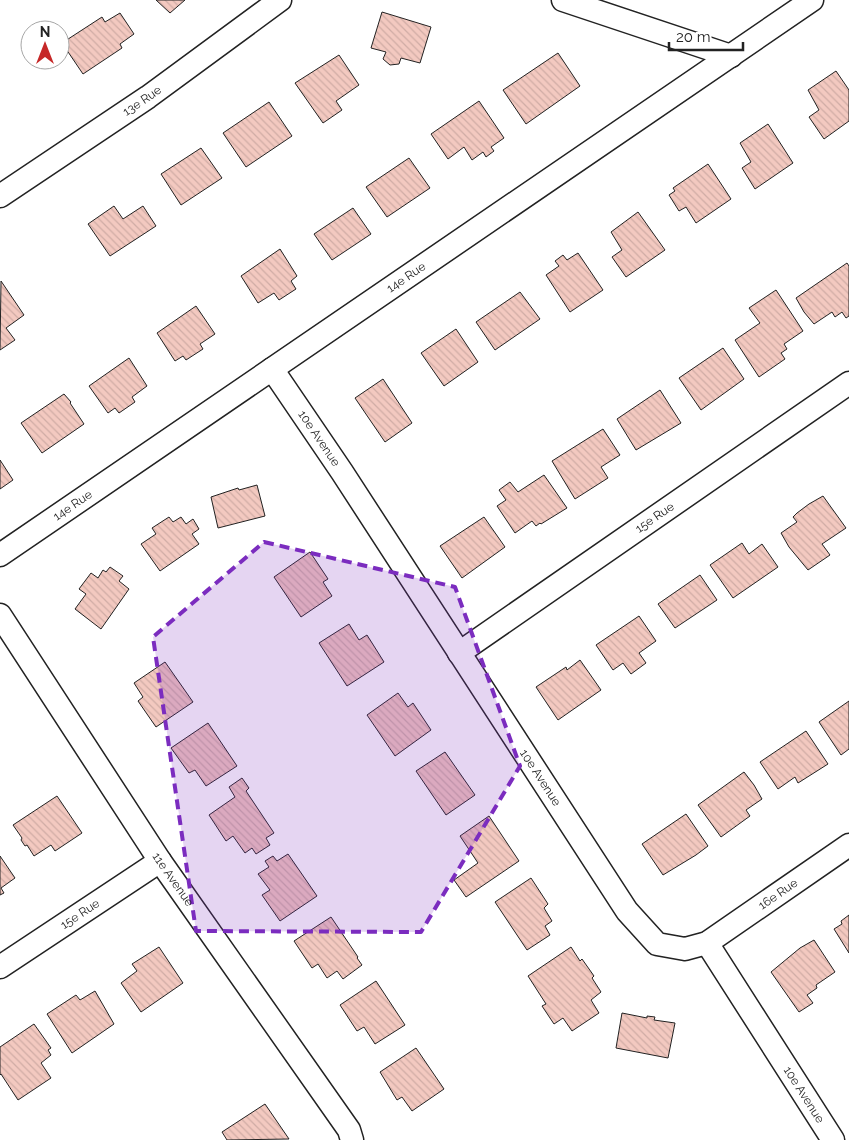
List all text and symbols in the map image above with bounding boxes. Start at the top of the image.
north arrow [20,20,70,70]
scale bar [669,20,743,52]
text: N [40,24,50,40]
text: 20 m [676,28,711,46]
street label: 13e Rue [120,83,164,119]
street label: 14e Rue [384,259,428,295]
street label: 10e Avenue [295,408,343,469]
street label: 14e Rue [51,487,95,523]
street label: 15e Rue [633,499,677,536]
street label: 10e Avenue [517,747,564,809]
street label: 11e Avenue [149,850,197,909]
street label: 16e Rue [756,876,800,912]
street label: 15e Rue [58,896,102,932]
street label: 10e Avenue [781,1064,827,1126]

